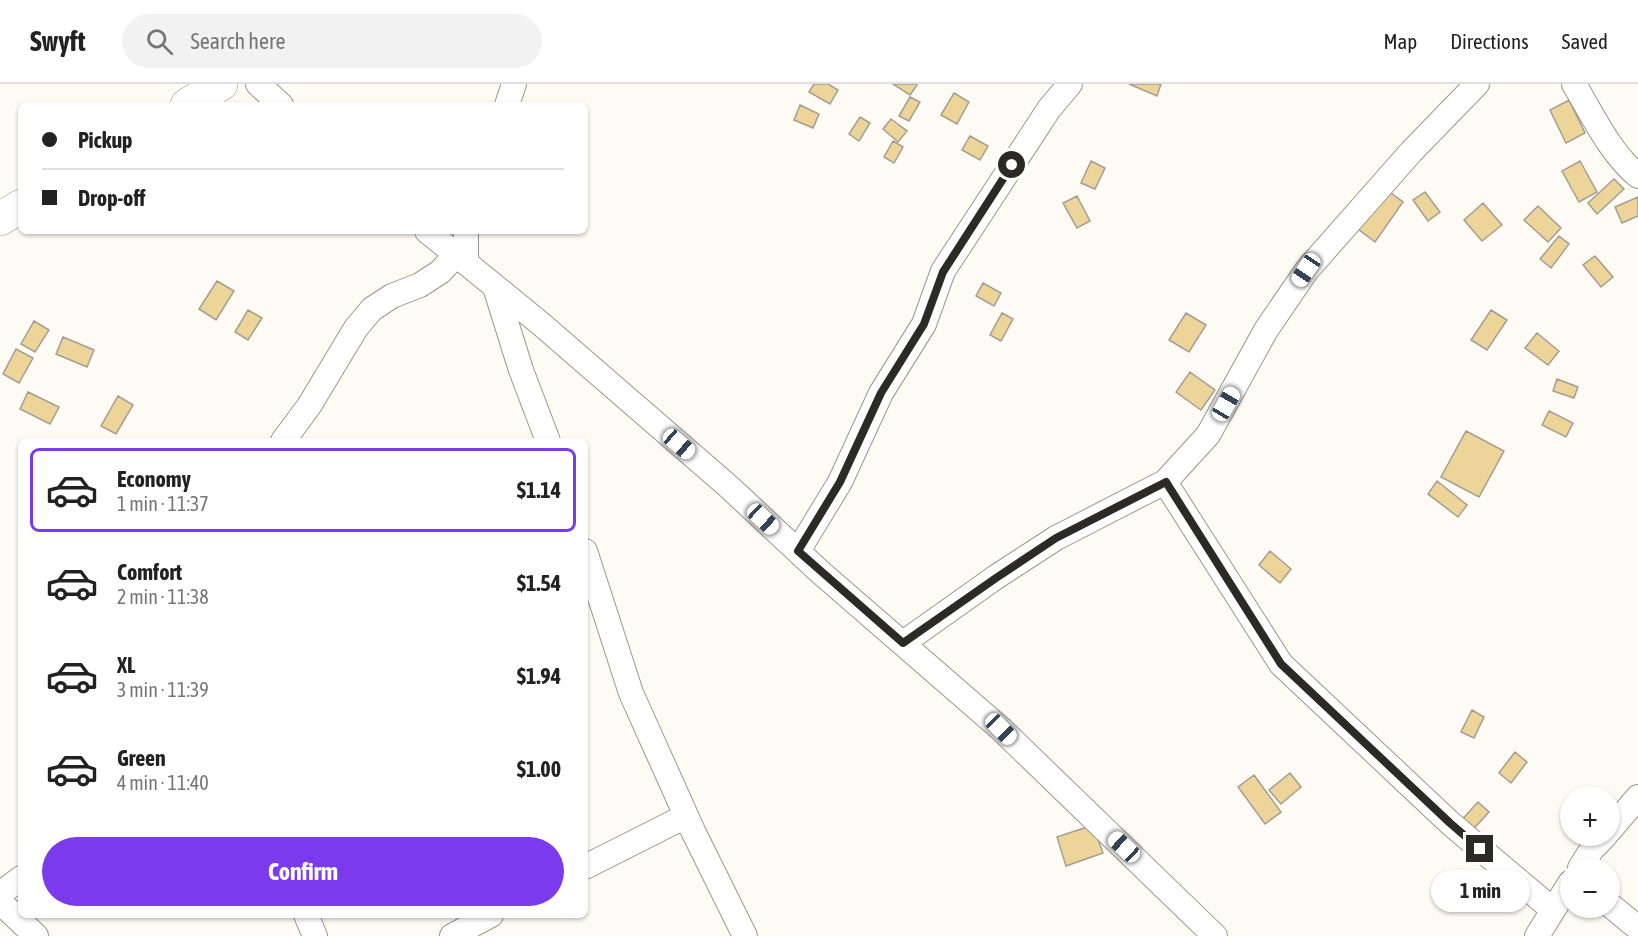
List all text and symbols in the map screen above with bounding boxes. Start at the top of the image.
search box [122,14,542,68]
text: Swyft [30,25,86,57]
icon: search [143,25,176,58]
text: Search here [191,28,285,54]
text: Map [1383,29,1417,53]
text: Directions [1450,29,1529,53]
text: Saved [1562,29,1608,53]
text: Pickup [78,127,133,153]
route start [998,151,1025,178]
text: Drop-off [78,185,145,211]
car [1288,250,1324,290]
car [1209,384,1243,424]
car [660,425,698,463]
icon: car [45,463,99,517]
text: Economy [117,466,191,492]
text: $1.14 [517,477,561,503]
text: 1 min · 11:37 [117,492,209,515]
car [744,500,782,538]
icon: car [45,556,99,610]
text: Comfort [117,559,182,585]
text: $1.54 [517,570,561,596]
text: 2 min · 11:38 [117,585,209,608]
icon: car [45,649,99,703]
text: XL [117,652,135,678]
text: $1.94 [517,663,561,689]
text: 3 min · 11:39 [117,678,209,701]
car [982,710,1020,748]
icon: car [45,742,99,796]
text: Green [117,745,166,771]
text: $1.00 [517,756,561,782]
text: 4 min · 11:40 [117,771,209,794]
map controls [1560,786,1620,918]
button: + [1560,786,1620,846]
car [1105,828,1143,866]
route end [1466,835,1493,862]
button: Confirm [42,837,564,906]
button: − [1560,858,1620,918]
callout: 1 min [1430,870,1530,912]
text: 1 min [1460,879,1501,902]

